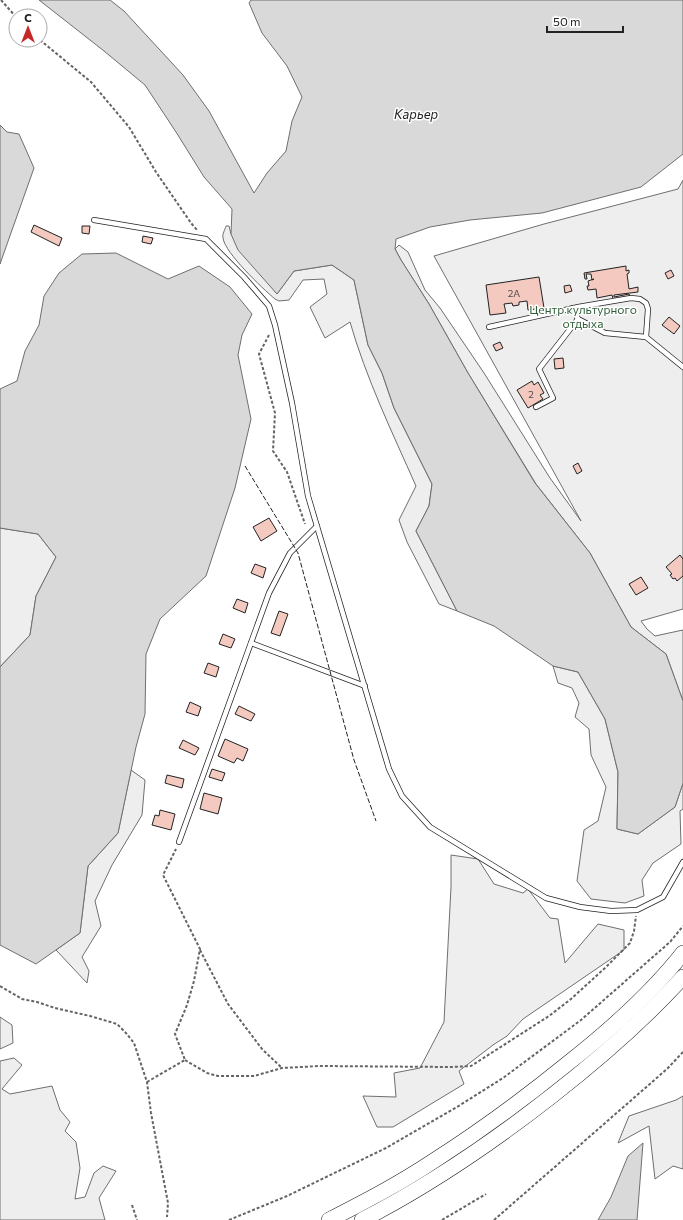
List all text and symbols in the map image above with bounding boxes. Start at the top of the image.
north arrow [8,8,48,48]
scale bar [547,8,623,34]
text: С [24,11,32,24]
text: 50 m [553,14,581,28]
water label: Карьер [394,106,439,122]
house number: 2А [508,287,520,299]
park label: Центр культурного отдыха [529,302,637,330]
house number: 2 [528,388,534,400]

